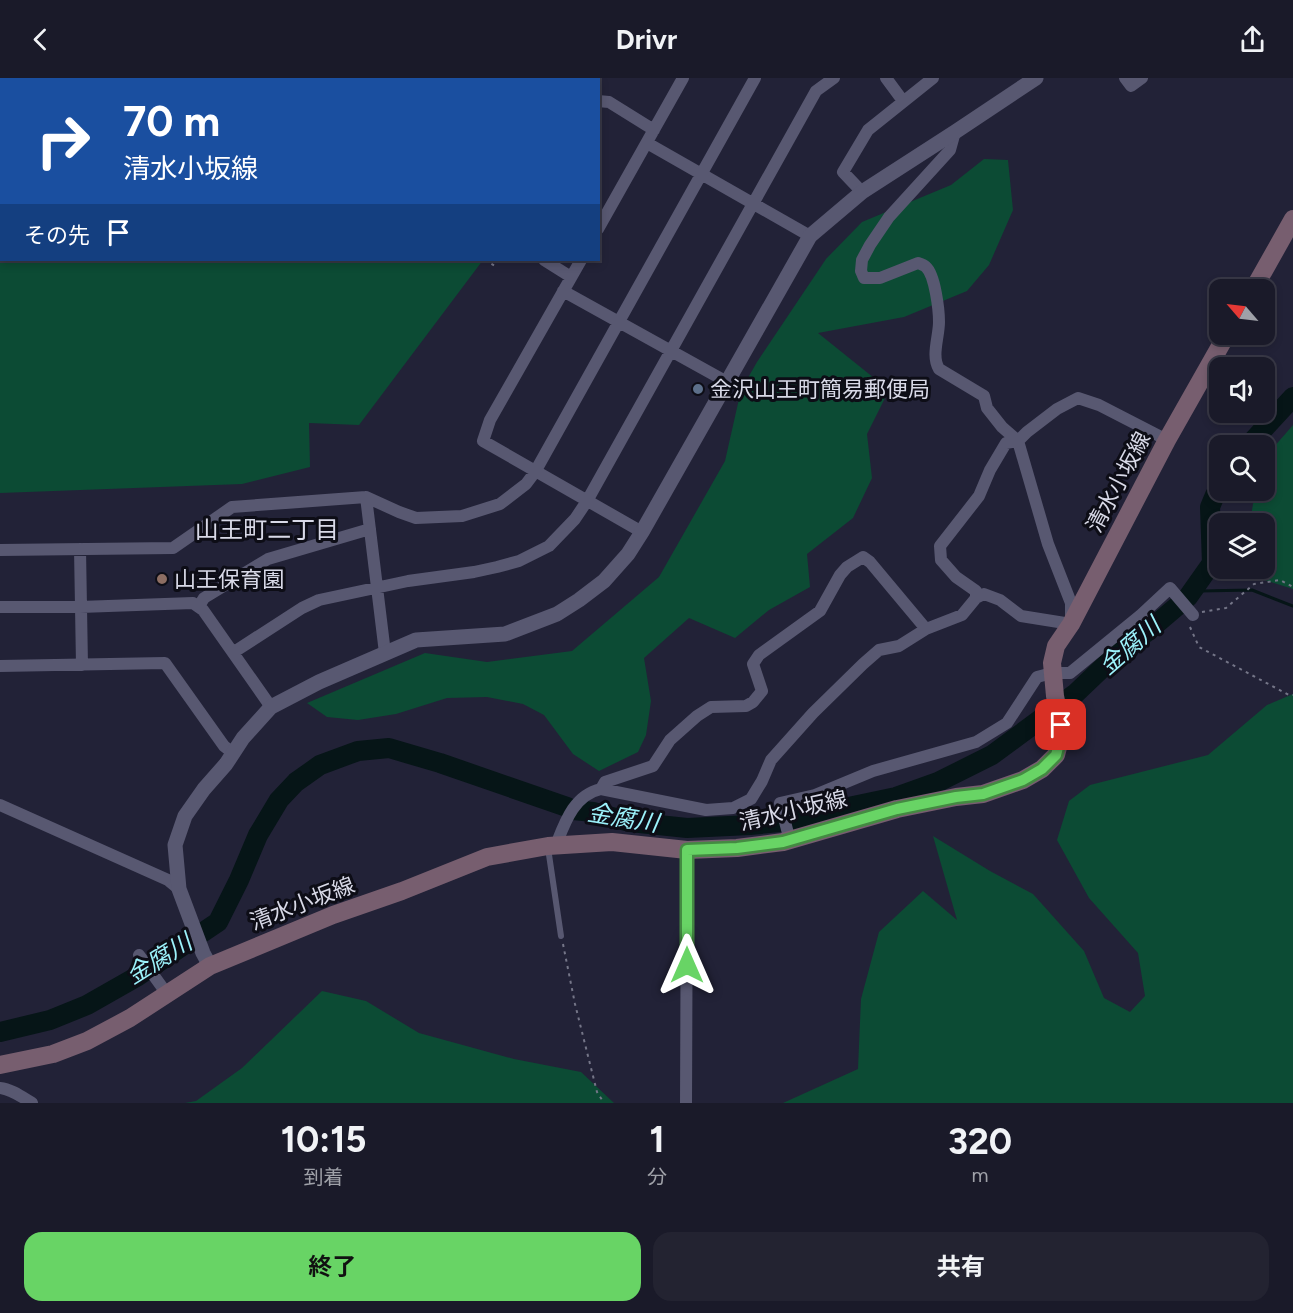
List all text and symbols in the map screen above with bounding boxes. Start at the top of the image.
icon: back [24,23,57,56]
text: Drivr [616,23,677,56]
icon: share [1236,23,1269,56]
text: 70 m [123,96,220,147]
icon: right [24,102,102,180]
text: 清水小坂線 [123,152,258,185]
icon: arrive [102,216,135,249]
text: その先 [24,222,90,249]
north arrow [1209,279,1275,345]
map controls [1209,279,1275,579]
button: sound [1209,357,1275,423]
place label: 金沢山王町簡易郵便局 [710,376,930,403]
marker: 金沢山王町簡易郵便局 [691,382,705,396]
street label: 清水小坂線 [1081,427,1156,537]
button: search [1209,435,1275,501]
button: layers [1209,513,1275,579]
district label: 山王町二丁目 [195,515,339,544]
place label: 山王保育園 [174,566,284,593]
marker: 山王保育園 [155,572,169,586]
water label: 金腐川 [1093,609,1169,680]
pin [1035,699,1086,750]
icon: arrive [1044,708,1077,741]
street label: 清水小坂線 [736,785,850,836]
water label: 金腐川 [585,798,664,838]
street label: 清水小坂線 [246,871,358,936]
water label: 金腐川 [121,926,199,990]
position arrow [655,933,719,997]
text: 10:15 [281,1118,366,1161]
text: 1 [650,1118,665,1161]
text: 320 [948,1120,1012,1163]
text: m [972,1163,989,1187]
text: 到着 [304,1165,344,1189]
text: 分 [647,1165,667,1189]
button: 終了 [24,1232,641,1301]
button: 共有 [653,1232,1269,1301]

